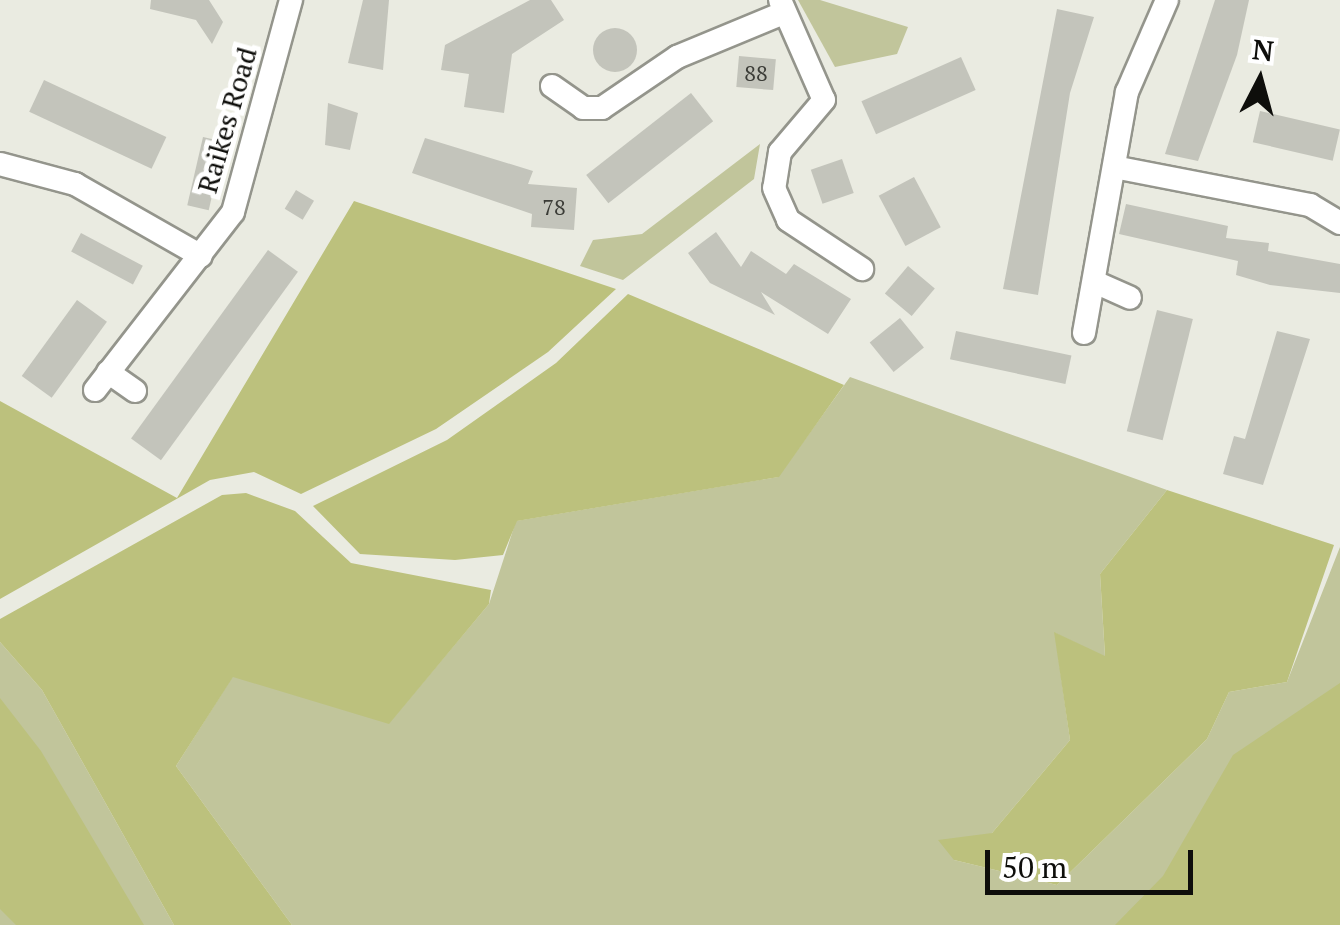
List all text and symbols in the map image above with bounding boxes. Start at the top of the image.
north arrow [1210,30,1310,130]
text: N [1251,30,1276,69]
street label: Raikes Road [190,43,264,197]
house number: 88 [744,60,768,86]
house number: 78 [542,194,566,220]
scale bar [990,830,1198,892]
text: 50 m [1002,847,1067,887]

